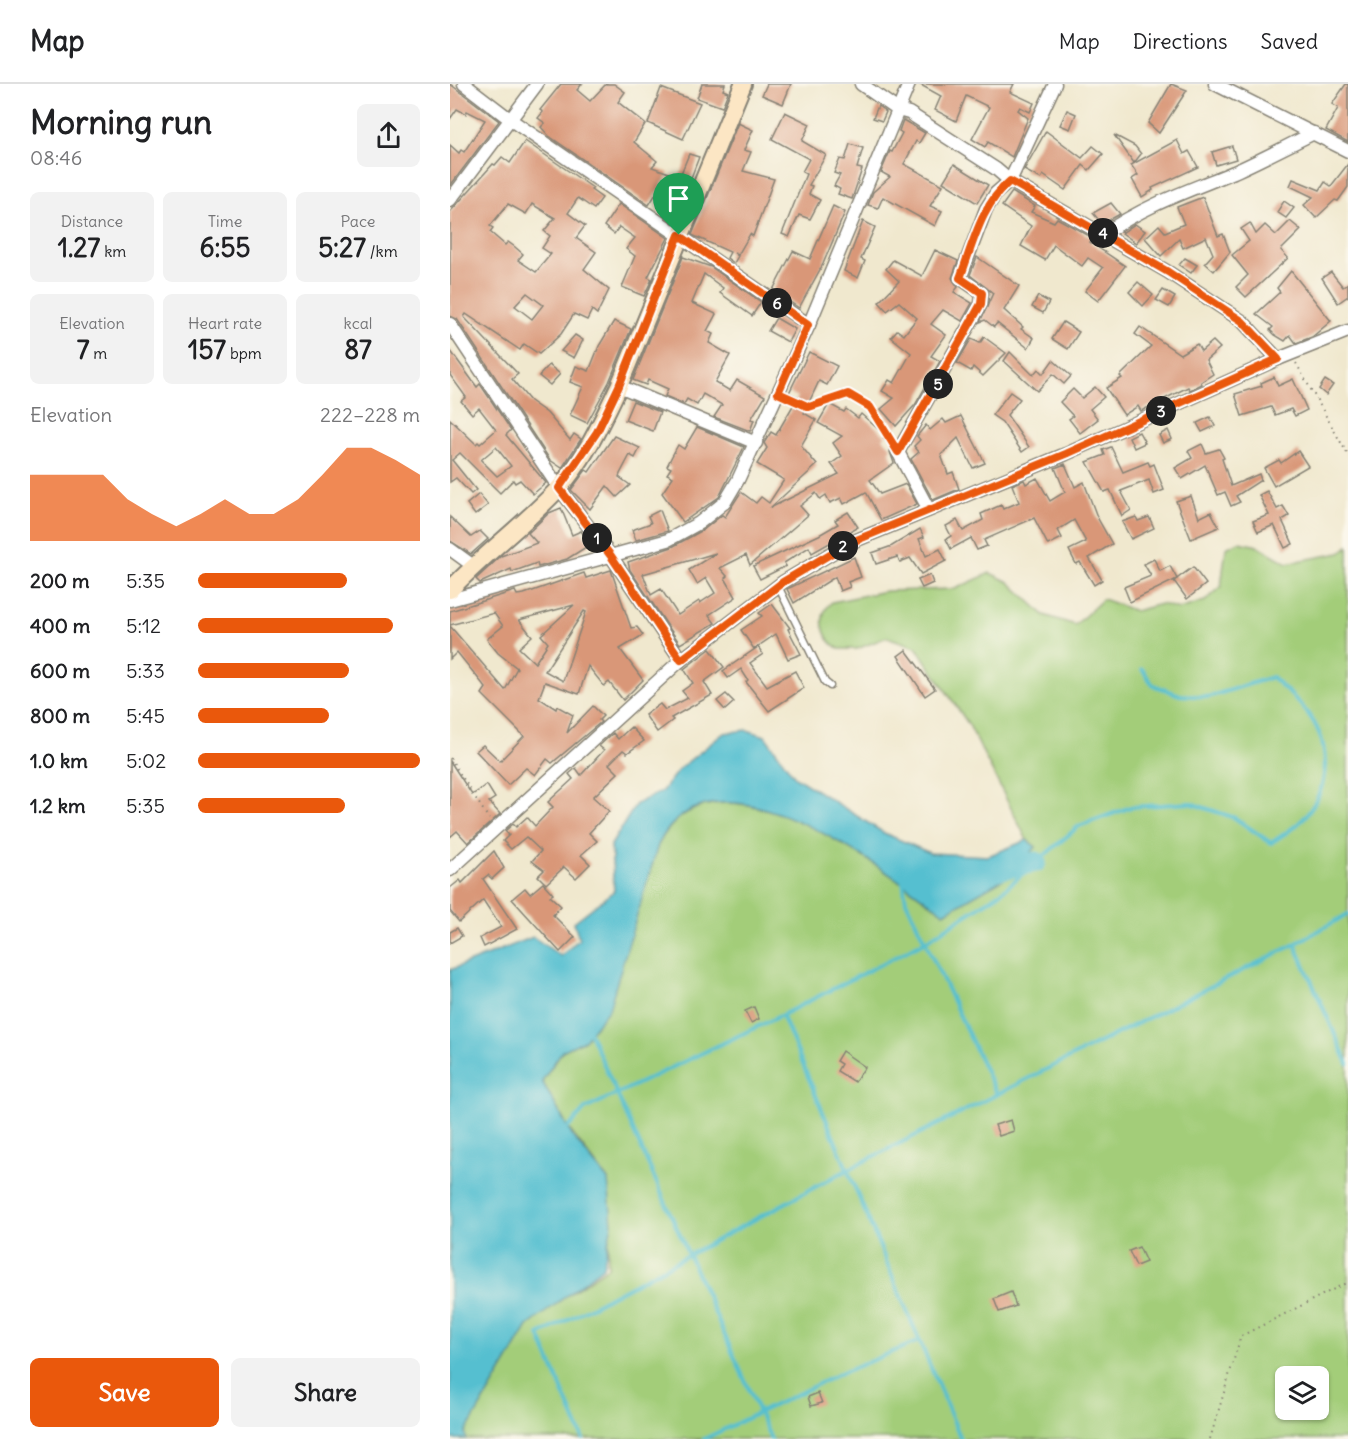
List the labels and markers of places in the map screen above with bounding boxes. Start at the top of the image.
pin [653,173,704,235]
pin: 4 [1088,218,1118,248]
pin: 6 [762,288,792,318]
pin: 5 [923,369,953,399]
pin: 3 [1146,396,1176,426]
pin: 1 [582,523,612,553]
pin: 2 [828,531,858,561]

